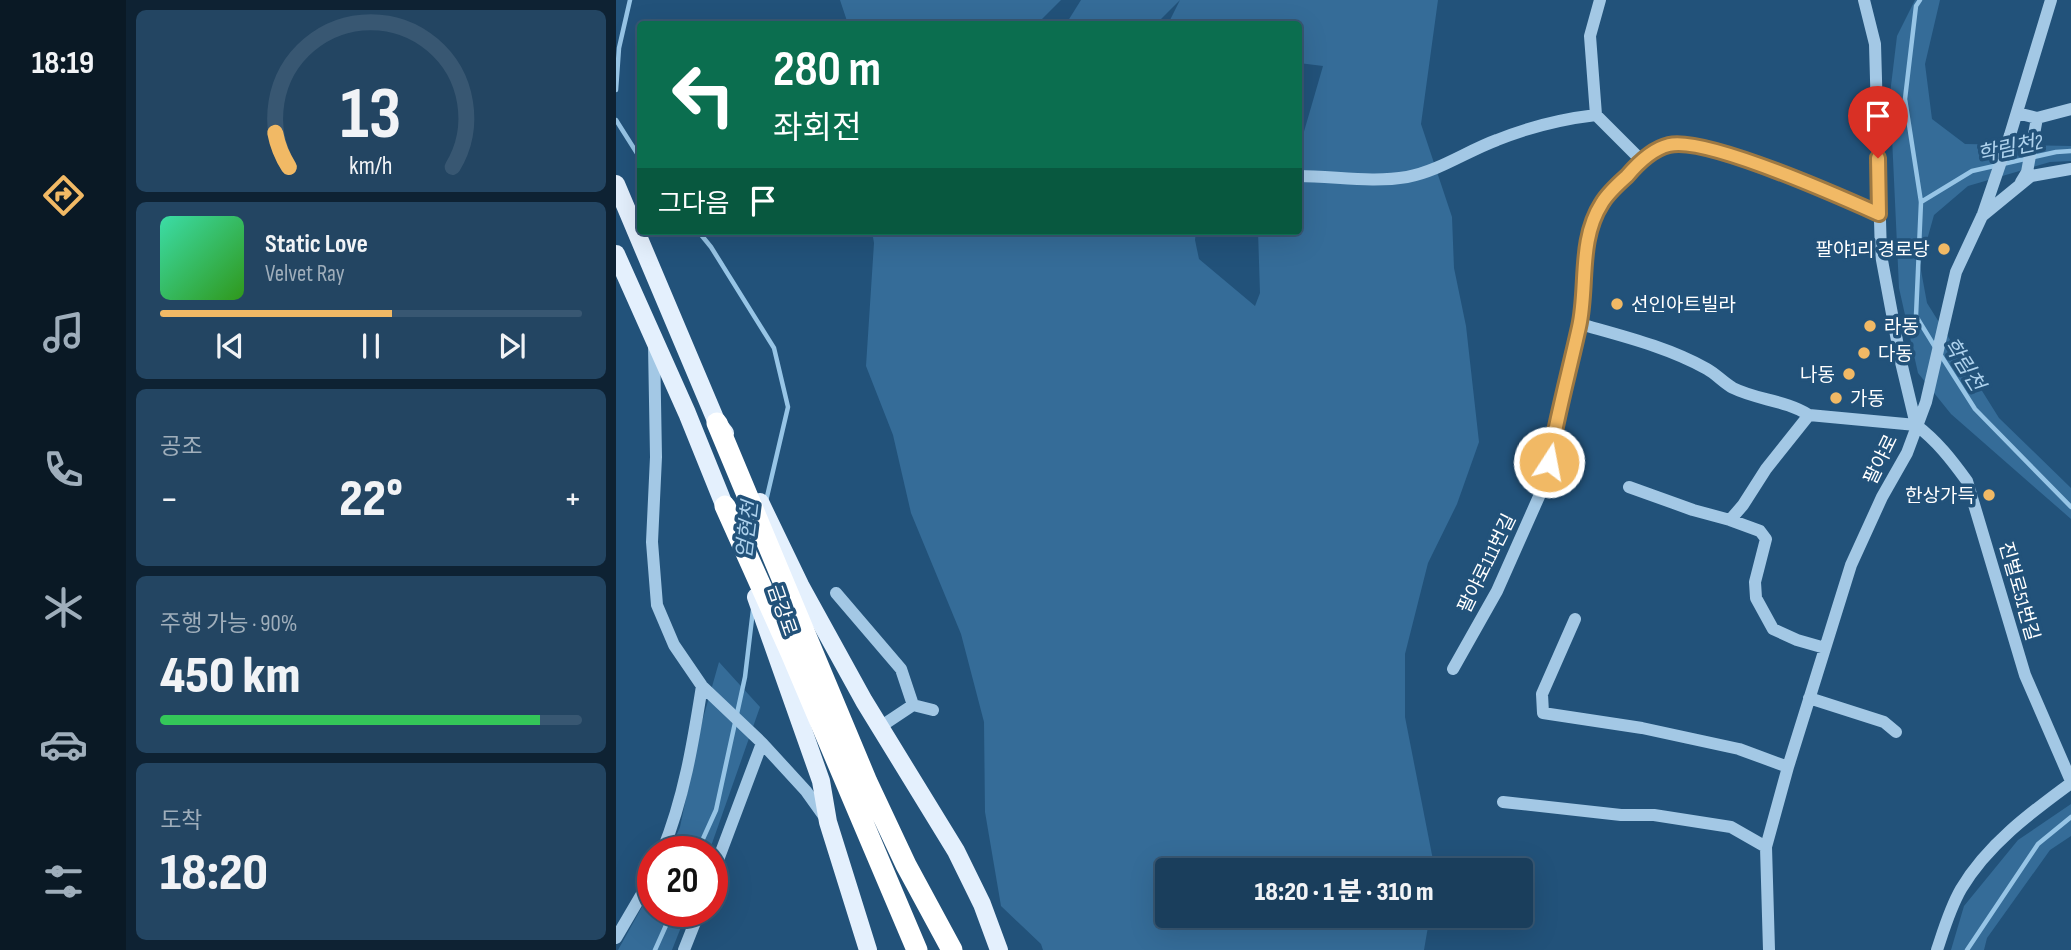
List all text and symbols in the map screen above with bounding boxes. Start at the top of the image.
text: 280 m [773,41,881,100]
text: 18:19 [32,44,94,83]
icon: left [658,49,749,140]
text: 13 [340,71,402,159]
pin [1848,86,1908,158]
icon: arrive [1859,97,1897,135]
text: 좌회전 [773,109,861,148]
water label: 학림천2 [1975,129,2046,168]
text: km/h [349,151,393,182]
icon: directions [39,171,88,220]
icon: arrive [744,182,782,220]
text: 그다음 [658,189,730,220]
text: Static Love [265,229,368,260]
place label: 팔야1리 경로당 [1815,239,1930,262]
marker: 팔야1리 경로당 [1936,241,1952,257]
text: Velvet Ray [265,260,345,288]
place label: 선인아트빌라 [1631,294,1736,317]
marker: 선인아트빌라 [1609,296,1625,312]
icon: music [39,308,88,357]
place label: 라동 [1884,316,1919,339]
marker: 라동 [1862,318,1878,334]
icon: previous [211,327,249,365]
icon: pause [352,327,390,365]
icon: next [493,327,531,365]
water label: 학림천 [1938,333,1991,398]
place label: 다동 [1878,343,1913,366]
marker: 다동 [1856,345,1872,361]
place label: 나동 [1800,364,1835,387]
marker: 나동 [1841,366,1857,382]
place label: 가동 [1850,388,1885,411]
marker: 가동 [1828,390,1844,406]
position arrow [1512,425,1586,499]
street label: 팔야로 [1860,431,1903,488]
text: 공조 [160,433,202,461]
icon: phone [39,445,88,494]
text: 22° [339,468,403,531]
text: − [160,477,179,522]
text: + [563,477,582,522]
place label: 한상가득 [1905,485,1975,508]
marker: 한상가득 [1981,487,1997,503]
water label: 엄현천 [732,497,764,560]
street label: 팔야로111번길 [1453,510,1521,617]
street label: 진벌로51번길 [1993,539,2044,643]
street label: 금강로 [762,582,801,639]
icon: climate [39,583,88,632]
text: 주행 가능 · 90% [160,610,297,638]
text: 450 km [160,645,300,708]
icon: car [39,720,88,769]
text: 도착 [160,807,202,835]
speed limit sign: 20 [637,836,728,927]
text: 18:20 [160,842,268,905]
icon: filters [39,857,88,906]
text: 18:20 · 1 분 · 310 m [1255,877,1433,908]

